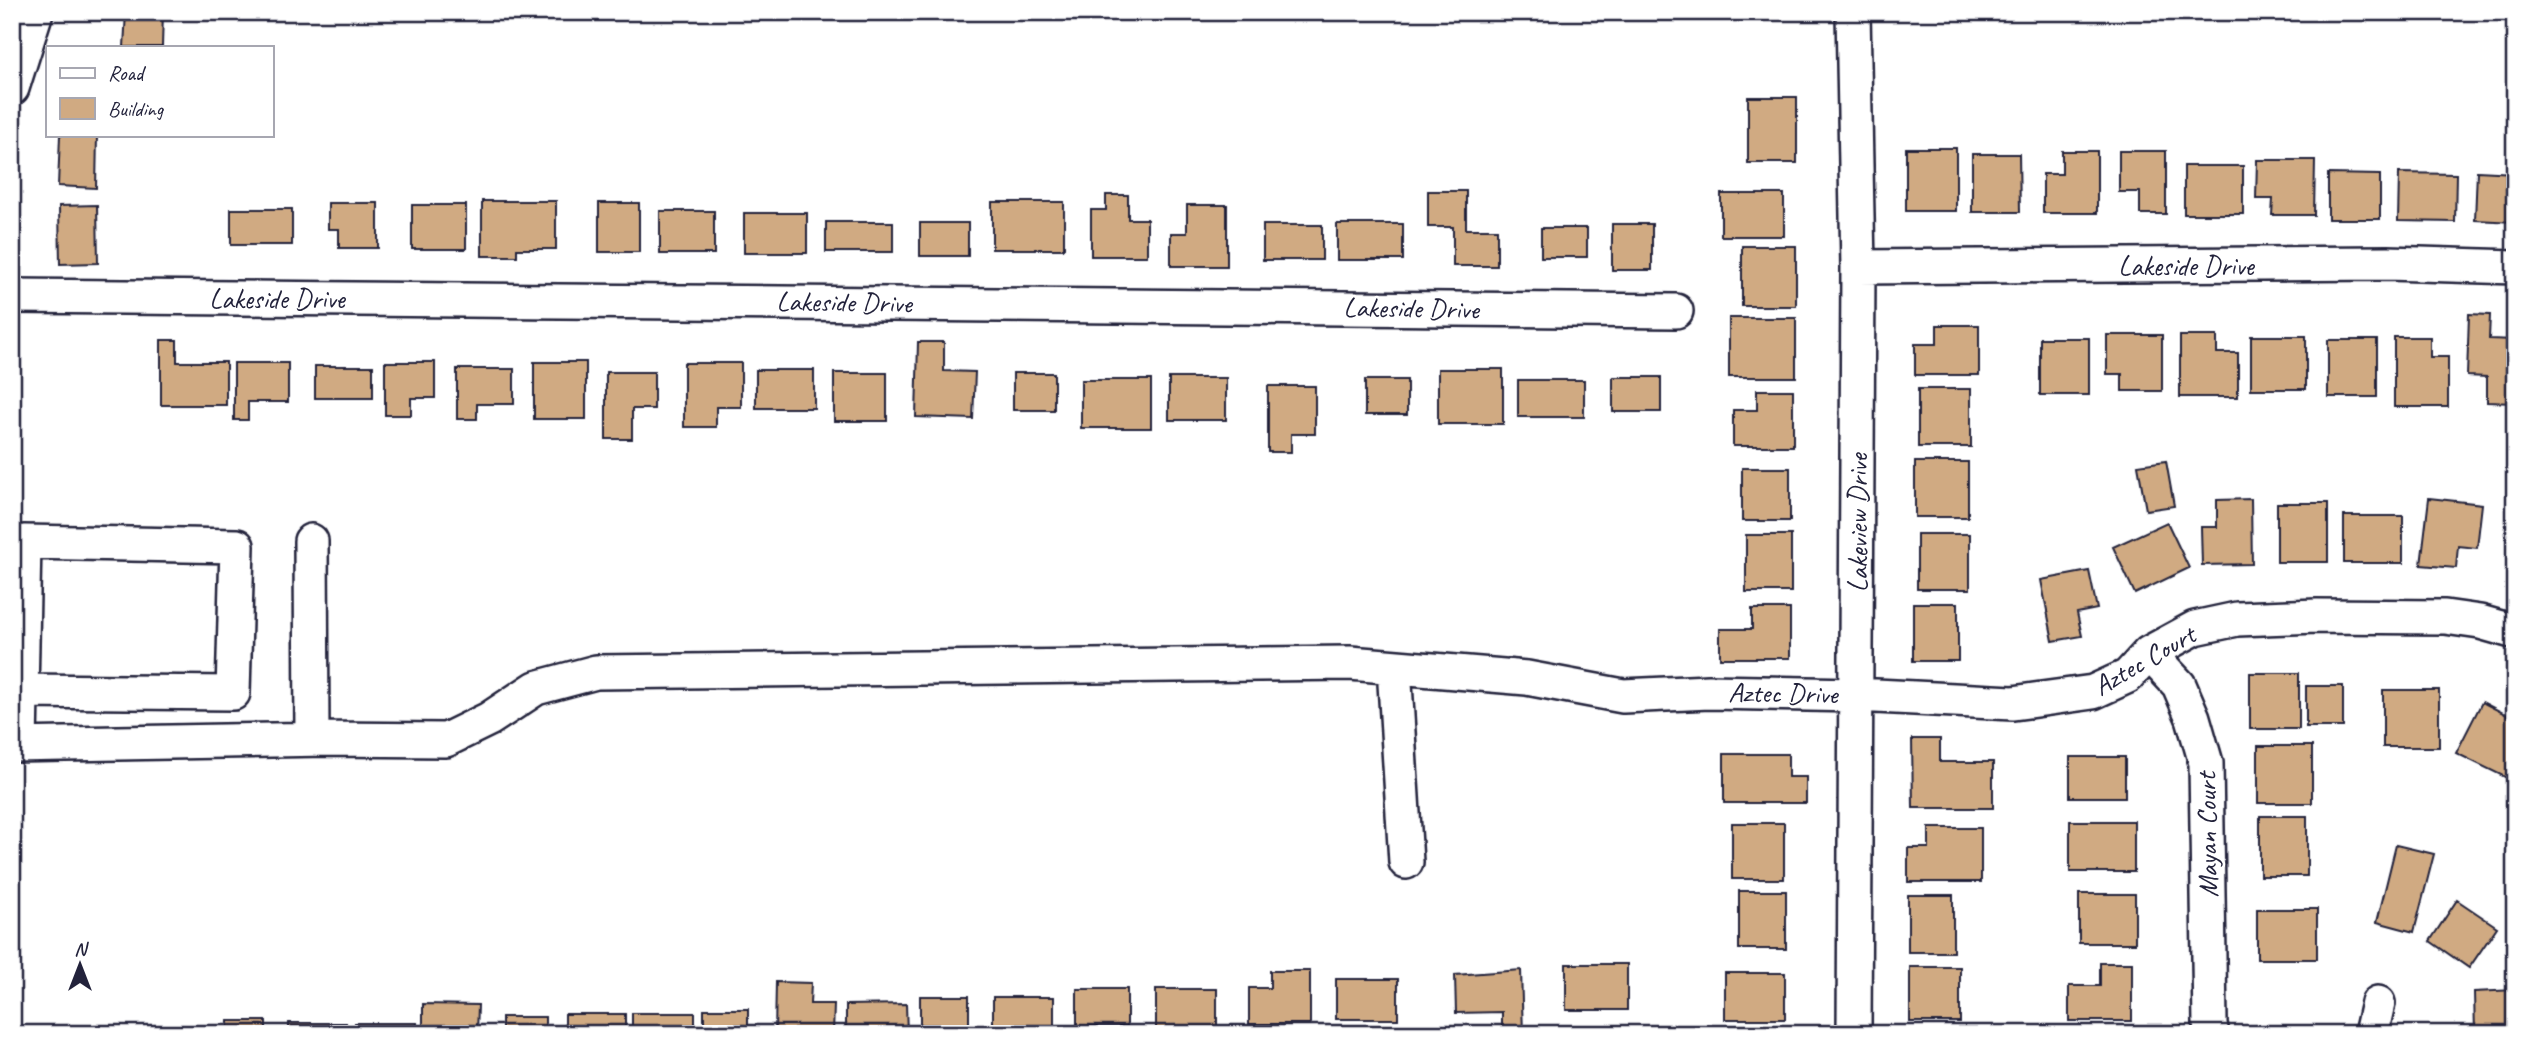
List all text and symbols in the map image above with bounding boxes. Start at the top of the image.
legend [46,46,273,136]
text: Road [108,60,147,86]
text: Building [108,96,165,122]
street label: Lakeside Drive [2118,248,2256,283]
street label: Lakeside Drive [209,281,347,316]
street label: Lakeside Drive [776,283,914,321]
street label: Lakeside Drive [1343,289,1481,327]
street label: Lakeview Drive [1840,452,1875,592]
street label: Aztec Court [2087,616,2204,703]
street label: Aztec Drive [1728,675,1840,711]
street label: Mayan Court [2188,769,2226,898]
north arrow [46,930,116,1000]
text: N [74,937,89,961]

